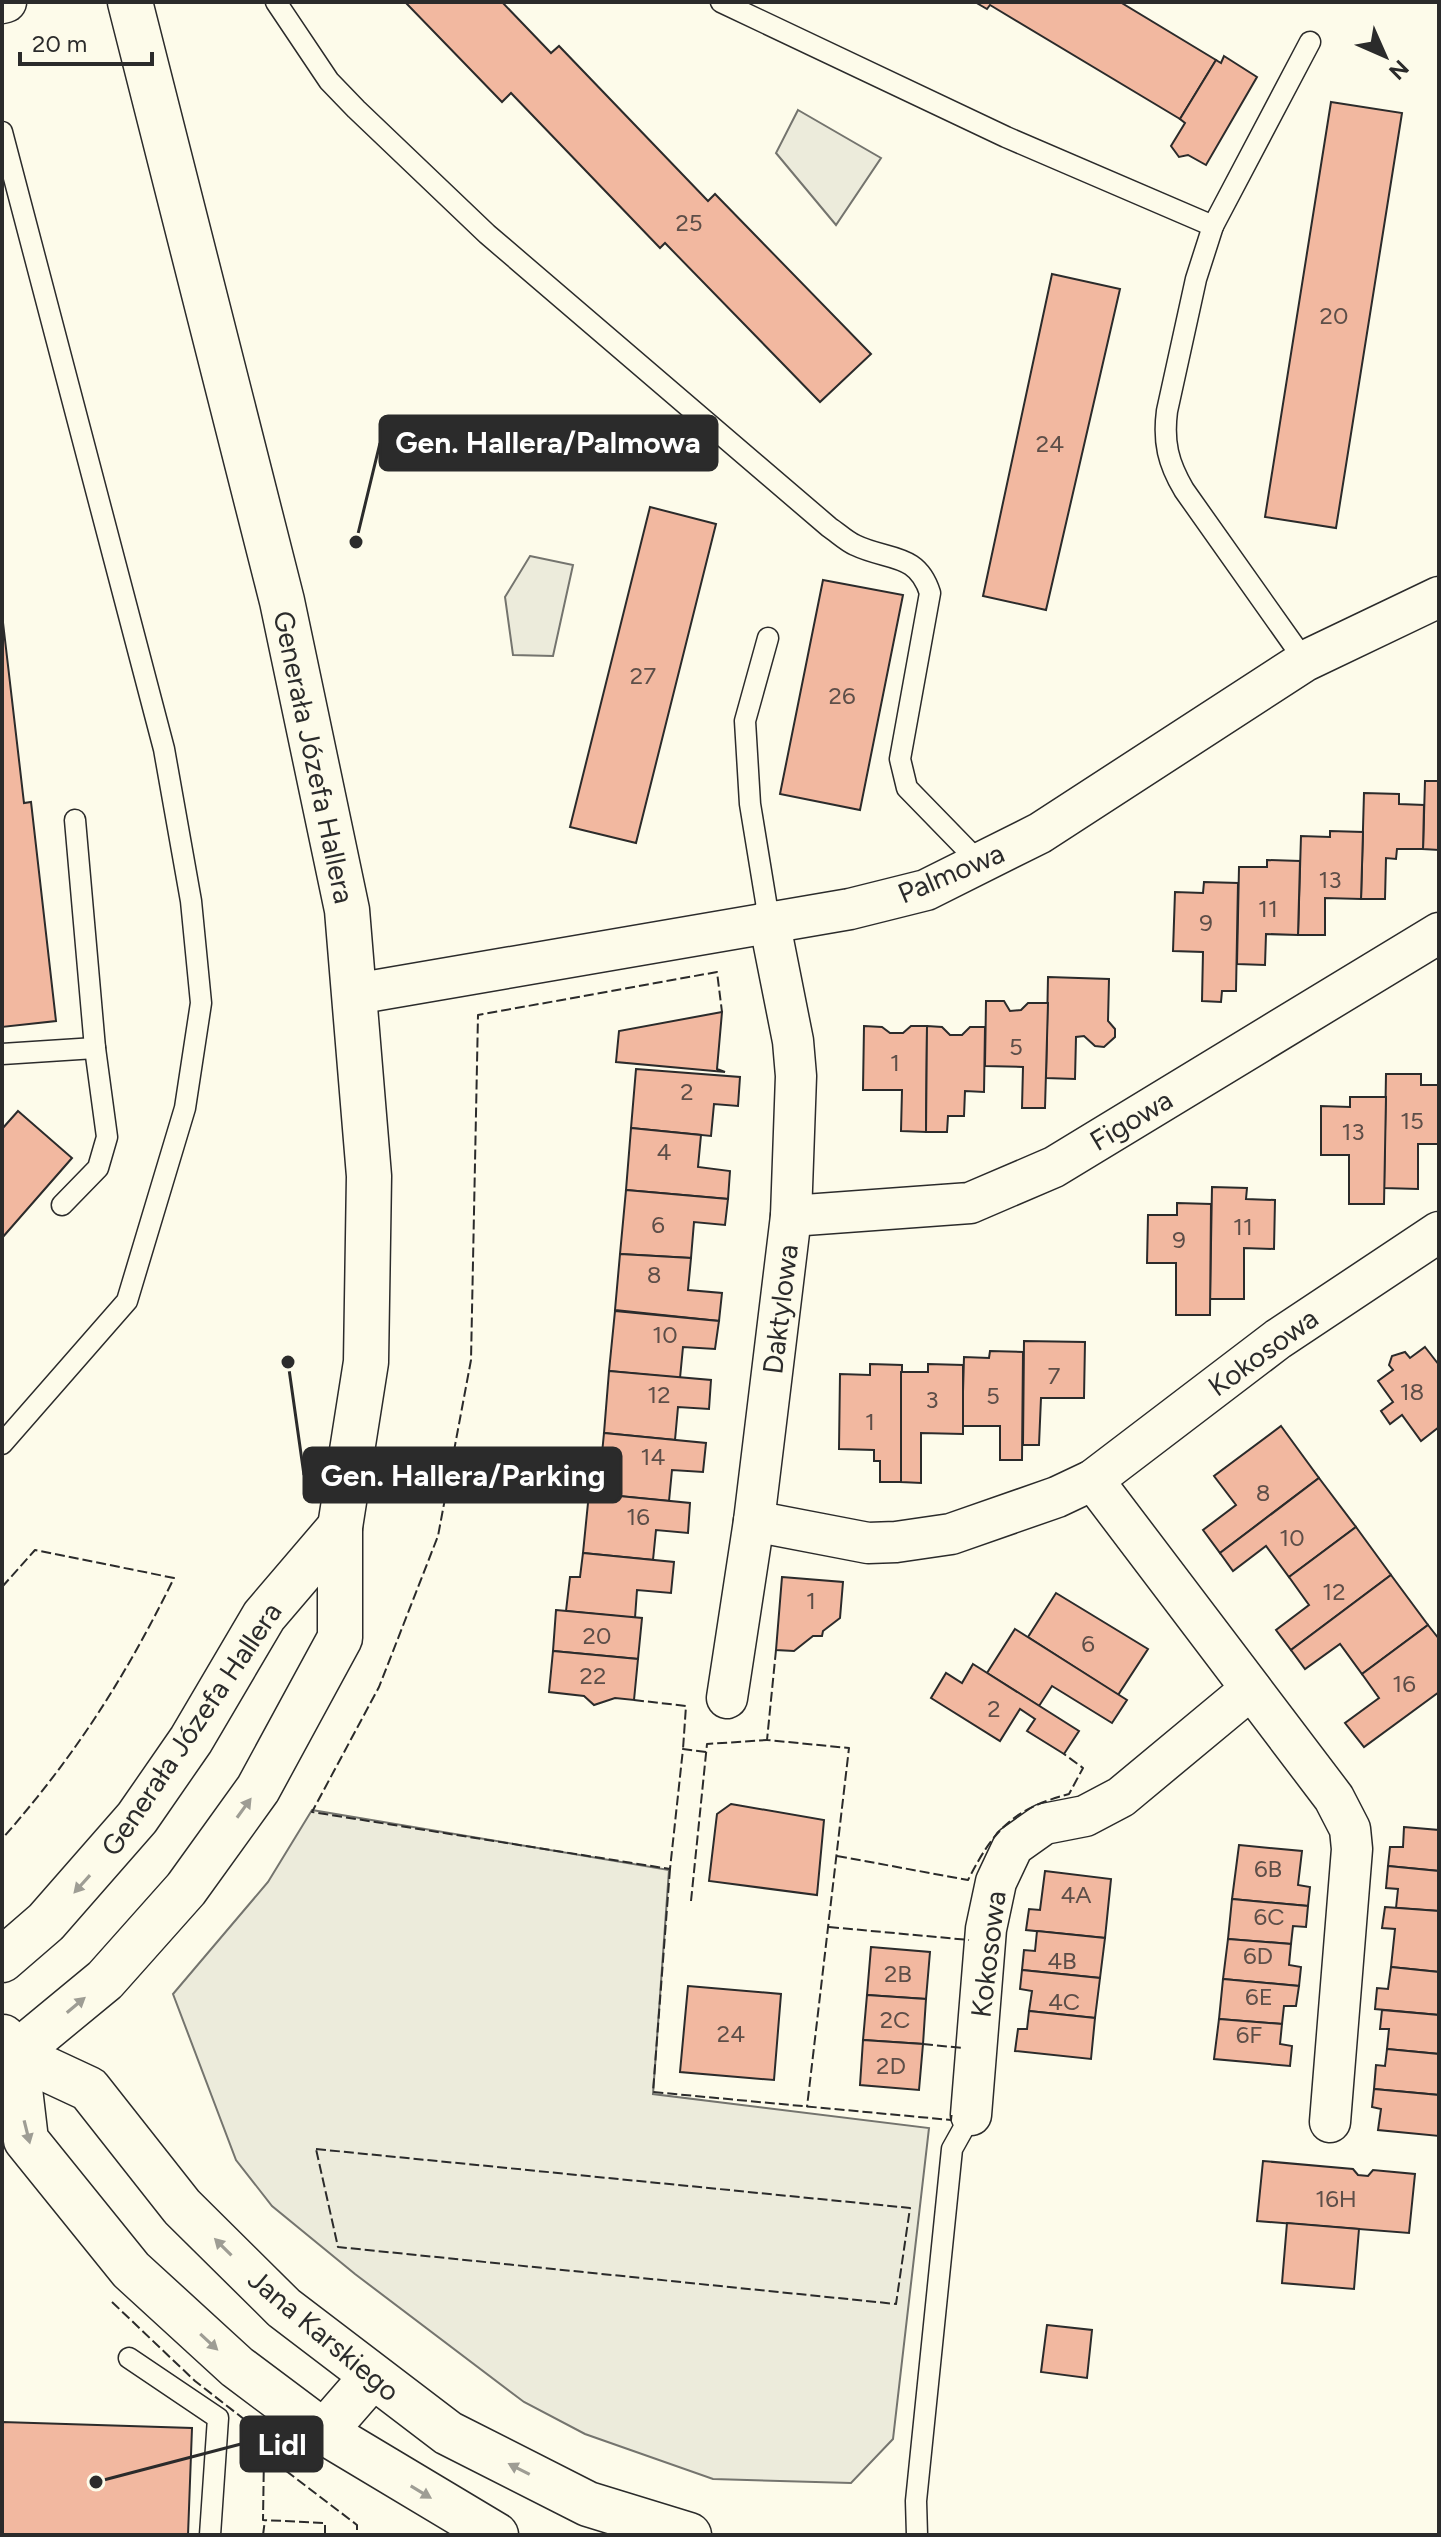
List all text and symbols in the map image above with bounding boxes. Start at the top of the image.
scale bar [20,16,152,66]
north arrow [1345,16,1425,96]
text: 20 m [32,29,87,58]
text: N [1383,54,1414,85]
house number: 25 [675,208,703,237]
house number: 20 [1320,301,1348,330]
callout: Gen. Hallera/Palmowa [380,416,717,470]
text: Gen. Hallera/Palmowa [395,424,701,461]
house number: 24 [1036,429,1064,458]
street label: Generała Józefa Hallera [266,608,362,906]
house number: 27 [630,661,656,690]
house number: 26 [829,681,856,710]
street label: Palmowa [893,835,1009,911]
house number: 13 [1319,865,1341,894]
house number: 11 [1258,894,1278,923]
house number: 9 [1199,908,1213,937]
house number: 5 [1009,1032,1023,1061]
house number: 1 [890,1048,900,1077]
house number: 2 [680,1077,694,1106]
street label: Figowa [1084,1082,1178,1158]
house number: 15 [1400,1106,1424,1135]
house number: 13 [1342,1117,1364,1146]
house number: 4 [657,1137,672,1166]
house number: 6 [651,1210,665,1239]
house number: 11 [1233,1212,1253,1241]
house number: 9 [1172,1225,1186,1254]
street label: Daktylowa [755,1242,805,1376]
house number: 8 [647,1260,661,1289]
street label: Kokosowa [1201,1301,1325,1403]
house number: 10 [652,1320,678,1349]
house number: 7 [1048,1361,1061,1390]
house number: 18 [1400,1377,1424,1406]
house number: 12 [647,1380,671,1409]
house number: 5 [986,1381,1000,1410]
house number: 3 [925,1385,939,1414]
house number: 1 [865,1407,875,1436]
house number: 14 [641,1442,665,1471]
callout: Gen. Hallera/Parking [304,1448,621,1502]
text: Gen. Hallera/Parking [321,1457,605,1494]
house number: 8 [1256,1478,1270,1507]
house number: 16 [626,1502,650,1531]
house number: 10 [1279,1523,1305,1552]
house number: 12 [1322,1577,1346,1606]
house number: 1 [806,1586,816,1615]
street label: Generała Józefa Hallera [94,1596,288,1862]
house number: 20 [583,1621,611,1650]
house number: 6 [1081,1629,1095,1658]
house number: 22 [580,1661,606,1690]
house number: 16 [1392,1669,1416,1698]
house number: 2 [987,1694,1001,1723]
one-way arrow [236,1797,252,1819]
house number: 6B [1254,1854,1282,1883]
one-way arrow [73,1874,91,1893]
house number: 4A [1060,1880,1092,1909]
street label: Kokosowa [963,1889,1013,2019]
house number: 6C [1254,1902,1284,1931]
house number: 6D [1243,1941,1273,1970]
house number: 4B [1047,1946,1077,1975]
house number: 2B [884,1959,912,1988]
house number: 6E [1245,1982,1273,2011]
house number: 4C [1048,1987,1080,2016]
one-way arrow [65,1997,85,2014]
house number: 2C [880,2005,910,2034]
house number: 24 [717,2019,745,2048]
house number: 6F [1236,2020,1262,2049]
house number: 2D [876,2051,906,2080]
one-way arrow [21,2120,33,2145]
house number: 16H [1315,2184,1357,2213]
one-way arrow [214,2238,233,2257]
street label: Jana Karskiego [241,2262,407,2408]
one-way arrow [199,2332,218,2350]
callout: Lidl [241,2417,322,2471]
text: Lidl [257,2426,307,2463]
one-way arrow [507,2462,530,2476]
one-way arrow [410,2485,432,2499]

